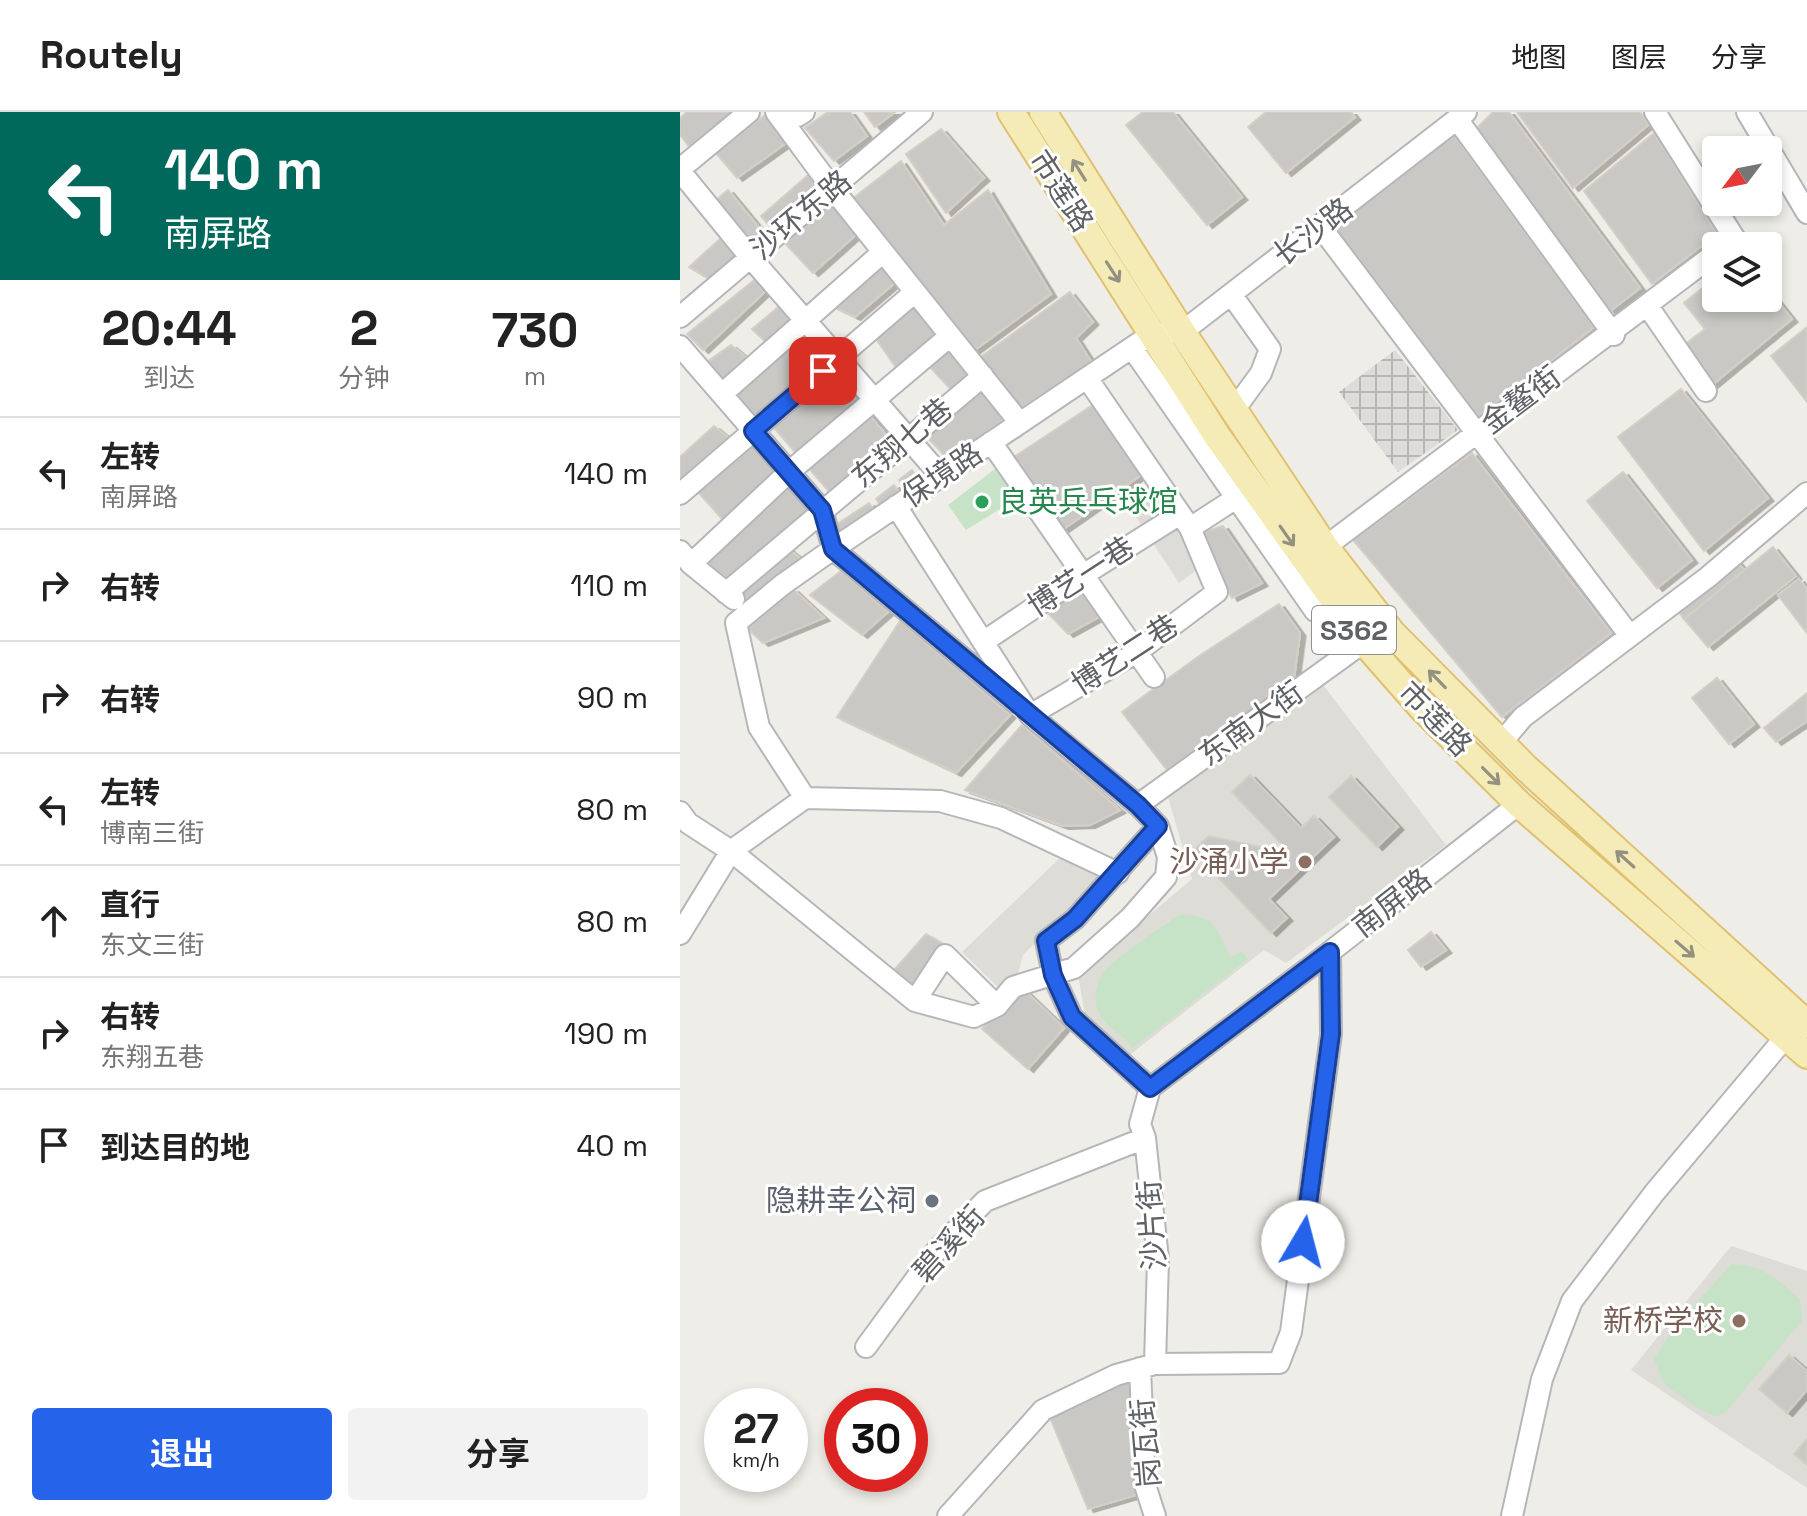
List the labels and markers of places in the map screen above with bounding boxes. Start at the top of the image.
pin [789,337,857,405]
place label: 良英兵乓球馆 [998,482,1178,521]
marker: 良英兵乓球馆 [973,493,991,511]
place label: 沙涌小学 [1169,842,1289,881]
marker: 沙涌小学 [1296,853,1314,871]
place label: 隐耕幸公祠 [766,1181,916,1220]
marker: 隐耕幸公祠 [923,1192,941,1210]
place label: 新桥学校 [1603,1301,1723,1340]
marker: 新桥学校 [1730,1312,1748,1330]

